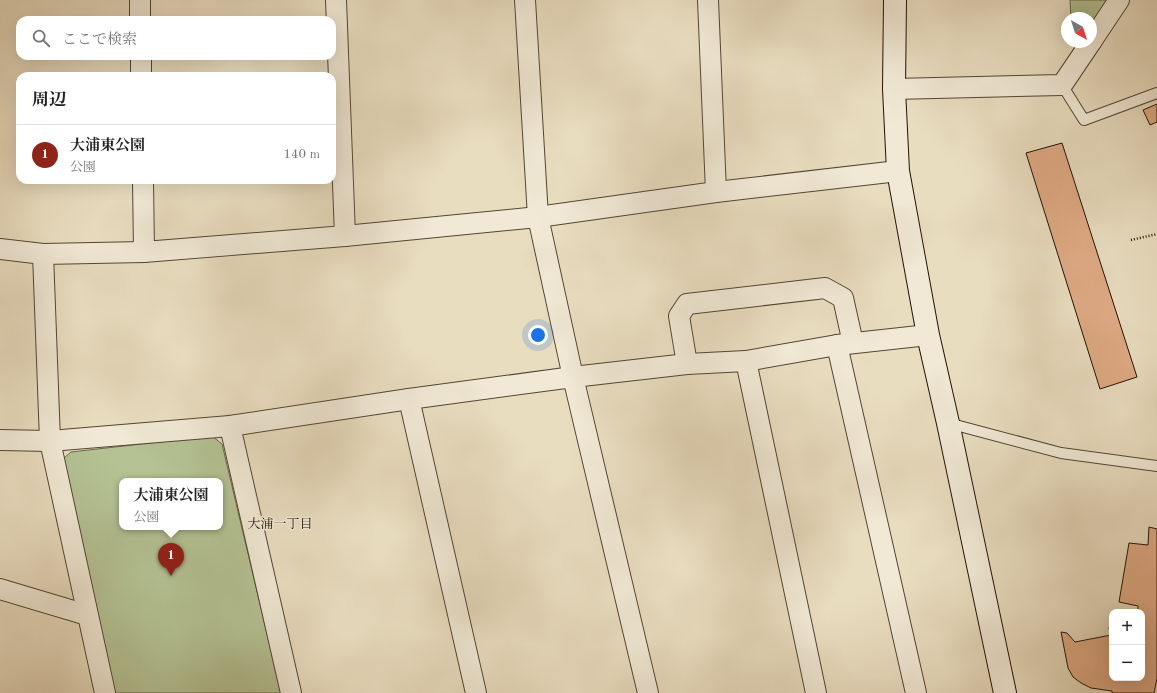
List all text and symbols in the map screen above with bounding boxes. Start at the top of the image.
north arrow [1061,12,1097,48]
search box [16,16,336,60]
icon: search [30,27,52,49]
text: ここで検索 [62,33,137,48]
text: 周辺 [32,92,66,109]
text: 大浦東公園 [70,139,145,154]
text: 1 [41,148,49,161]
text: 140 m [283,148,320,161]
text: 公園 [70,161,96,174]
your location [528,325,548,345]
popup [119,478,223,530]
text: 大浦東公園 [133,489,209,504]
text: 公園 [133,511,160,524]
district label: 大浦一丁目 [247,517,313,531]
pin: 1 [158,543,184,576]
map controls [1109,609,1145,681]
button: + [1109,609,1145,645]
button: − [1109,645,1145,681]

